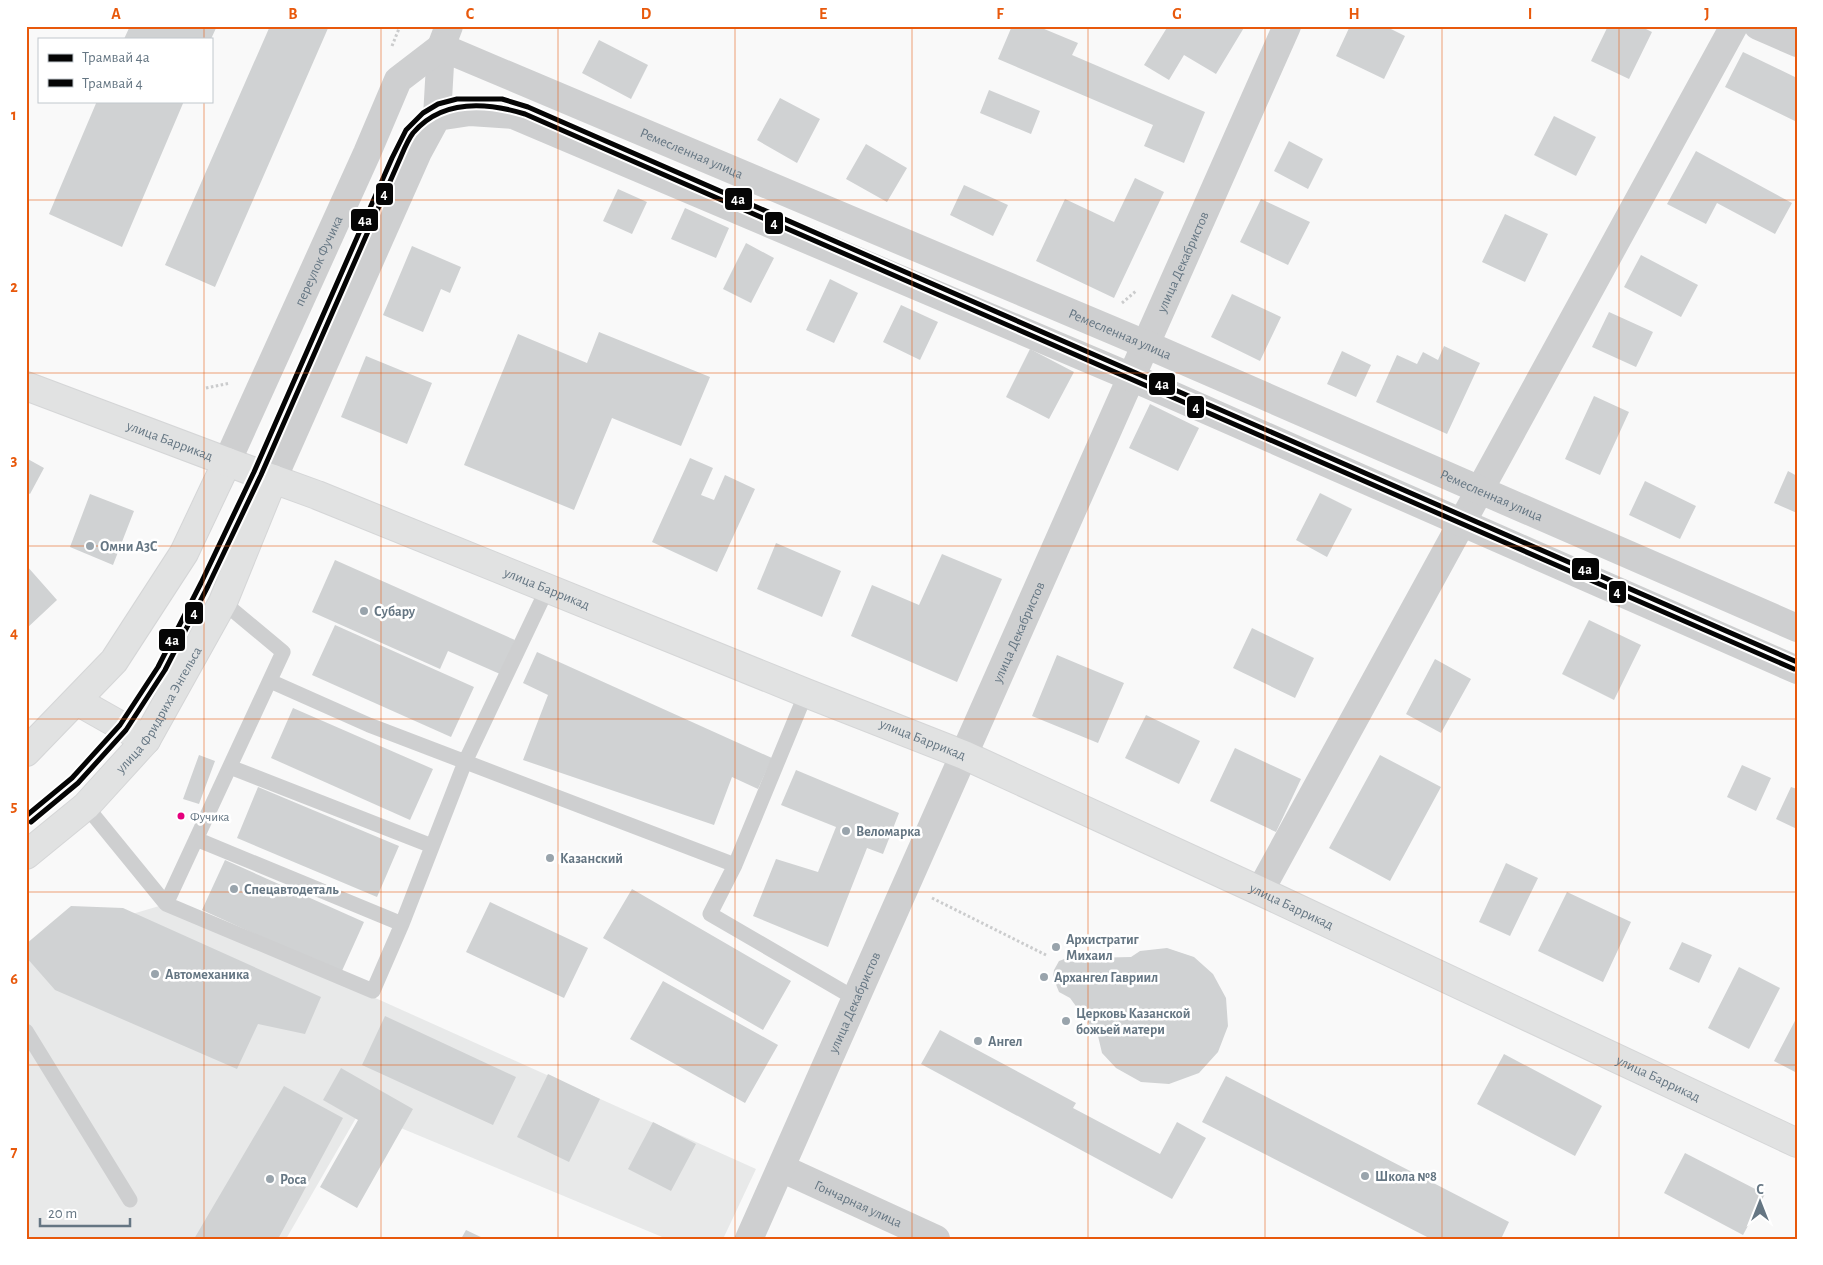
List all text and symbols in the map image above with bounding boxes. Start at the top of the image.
text: A [111,6,121,22]
text: B [288,6,298,22]
text: C [466,6,475,22]
text: D [641,6,652,22]
text: E [819,6,827,22]
text: F [996,6,1004,22]
text: G [1172,6,1182,22]
text: H [1348,6,1360,22]
text: I [1528,6,1532,22]
text: J [1704,6,1710,22]
legend [38,38,212,102]
text: Трамвай 4a [82,50,150,65]
text: Трамвай 4 [82,76,143,91]
text: 1 [11,107,17,123]
street label: Ремесленная улица [638,126,746,182]
line badge: 4 [375,182,394,206]
line badge: 4a [724,187,753,211]
text: 4 [380,188,388,202]
text: 4a [731,193,745,207]
line badge: 4a [350,208,379,232]
street label: улица Декабристов [1154,210,1212,316]
line badge: 4 [764,211,784,235]
street label: переулок Фучика [293,213,346,308]
text: 4a [358,214,372,228]
text: 4 [770,217,778,231]
text: 2 [10,279,18,295]
street label: Ремесленная улица [1066,307,1174,363]
line badge: 4a [1148,372,1176,396]
text: 4a [1155,378,1169,392]
line badge: 4 [1186,395,1205,419]
text: 4 [1192,401,1200,415]
street label: улица Баррикад [124,418,215,464]
text: 3 [11,452,18,468]
street label: Ремесленная улица [1438,467,1545,525]
marker: Омни A3C [84,540,96,552]
place label: Омни A3C [100,540,158,554]
line badge: 4a [1571,557,1600,581]
text: 4a [1578,563,1592,577]
street label: улица Баррикад [501,565,592,613]
street label: улица Декабристов [990,580,1048,686]
line badge: 4 [1608,580,1627,604]
text: 4 [1613,586,1621,600]
line badge: 4 [184,601,204,625]
marker: Субару [358,605,370,617]
place label: Субару [374,605,416,619]
text: 4 [190,607,198,621]
text: 4 [10,625,18,641]
line badge: 4a [158,628,186,652]
text: 4a [165,634,179,648]
street label: улица Фридриха Энгельса [113,644,205,777]
street label: улица Баррикад [877,716,968,763]
text: 5 [11,798,18,814]
marker: Фучика [176,811,186,821]
place label: Фучика [190,811,230,824]
marker: Веломарка [840,825,852,837]
place label: Веломарка [856,825,921,839]
marker: Казанский [544,852,556,864]
place label: Казанский [560,852,623,866]
street label: улица Баррикад [1246,881,1336,933]
marker: Спецавтодеталь [228,883,240,895]
place label: Спецавтодеталь [244,883,339,897]
place label: Архистратиг Михаил [1066,933,1139,963]
marker: Архистратиг Михаил [1050,941,1062,953]
street label: улица Декабристов [826,950,883,1056]
marker: Автомеханика [149,968,161,980]
place label: Автомеханика [165,968,250,982]
text: 6 [10,971,18,987]
marker: Архангел Гавриил [1038,971,1050,983]
place label: Архангел Гавриил [1054,971,1158,985]
place label: Церковь Казанской божьей матери [1076,1007,1190,1037]
marker: Церковь Казанской божьей матери [1060,1015,1072,1027]
marker: Ангел [972,1035,984,1047]
place label: Ангел [988,1035,1022,1049]
street label: улица Баррикад [1613,1053,1702,1105]
text: 7 [11,1144,18,1160]
marker: Школа №8 [1359,1170,1371,1182]
place label: Школа №8 [1375,1170,1437,1184]
marker: Роса [264,1173,276,1185]
place label: Роса [280,1173,307,1187]
street label: Гончарная улица [812,1178,904,1231]
north arrow [1736,1178,1786,1228]
text: С [1756,1183,1764,1197]
scale bar [40,1195,130,1227]
text: 20 m [48,1206,77,1221]

